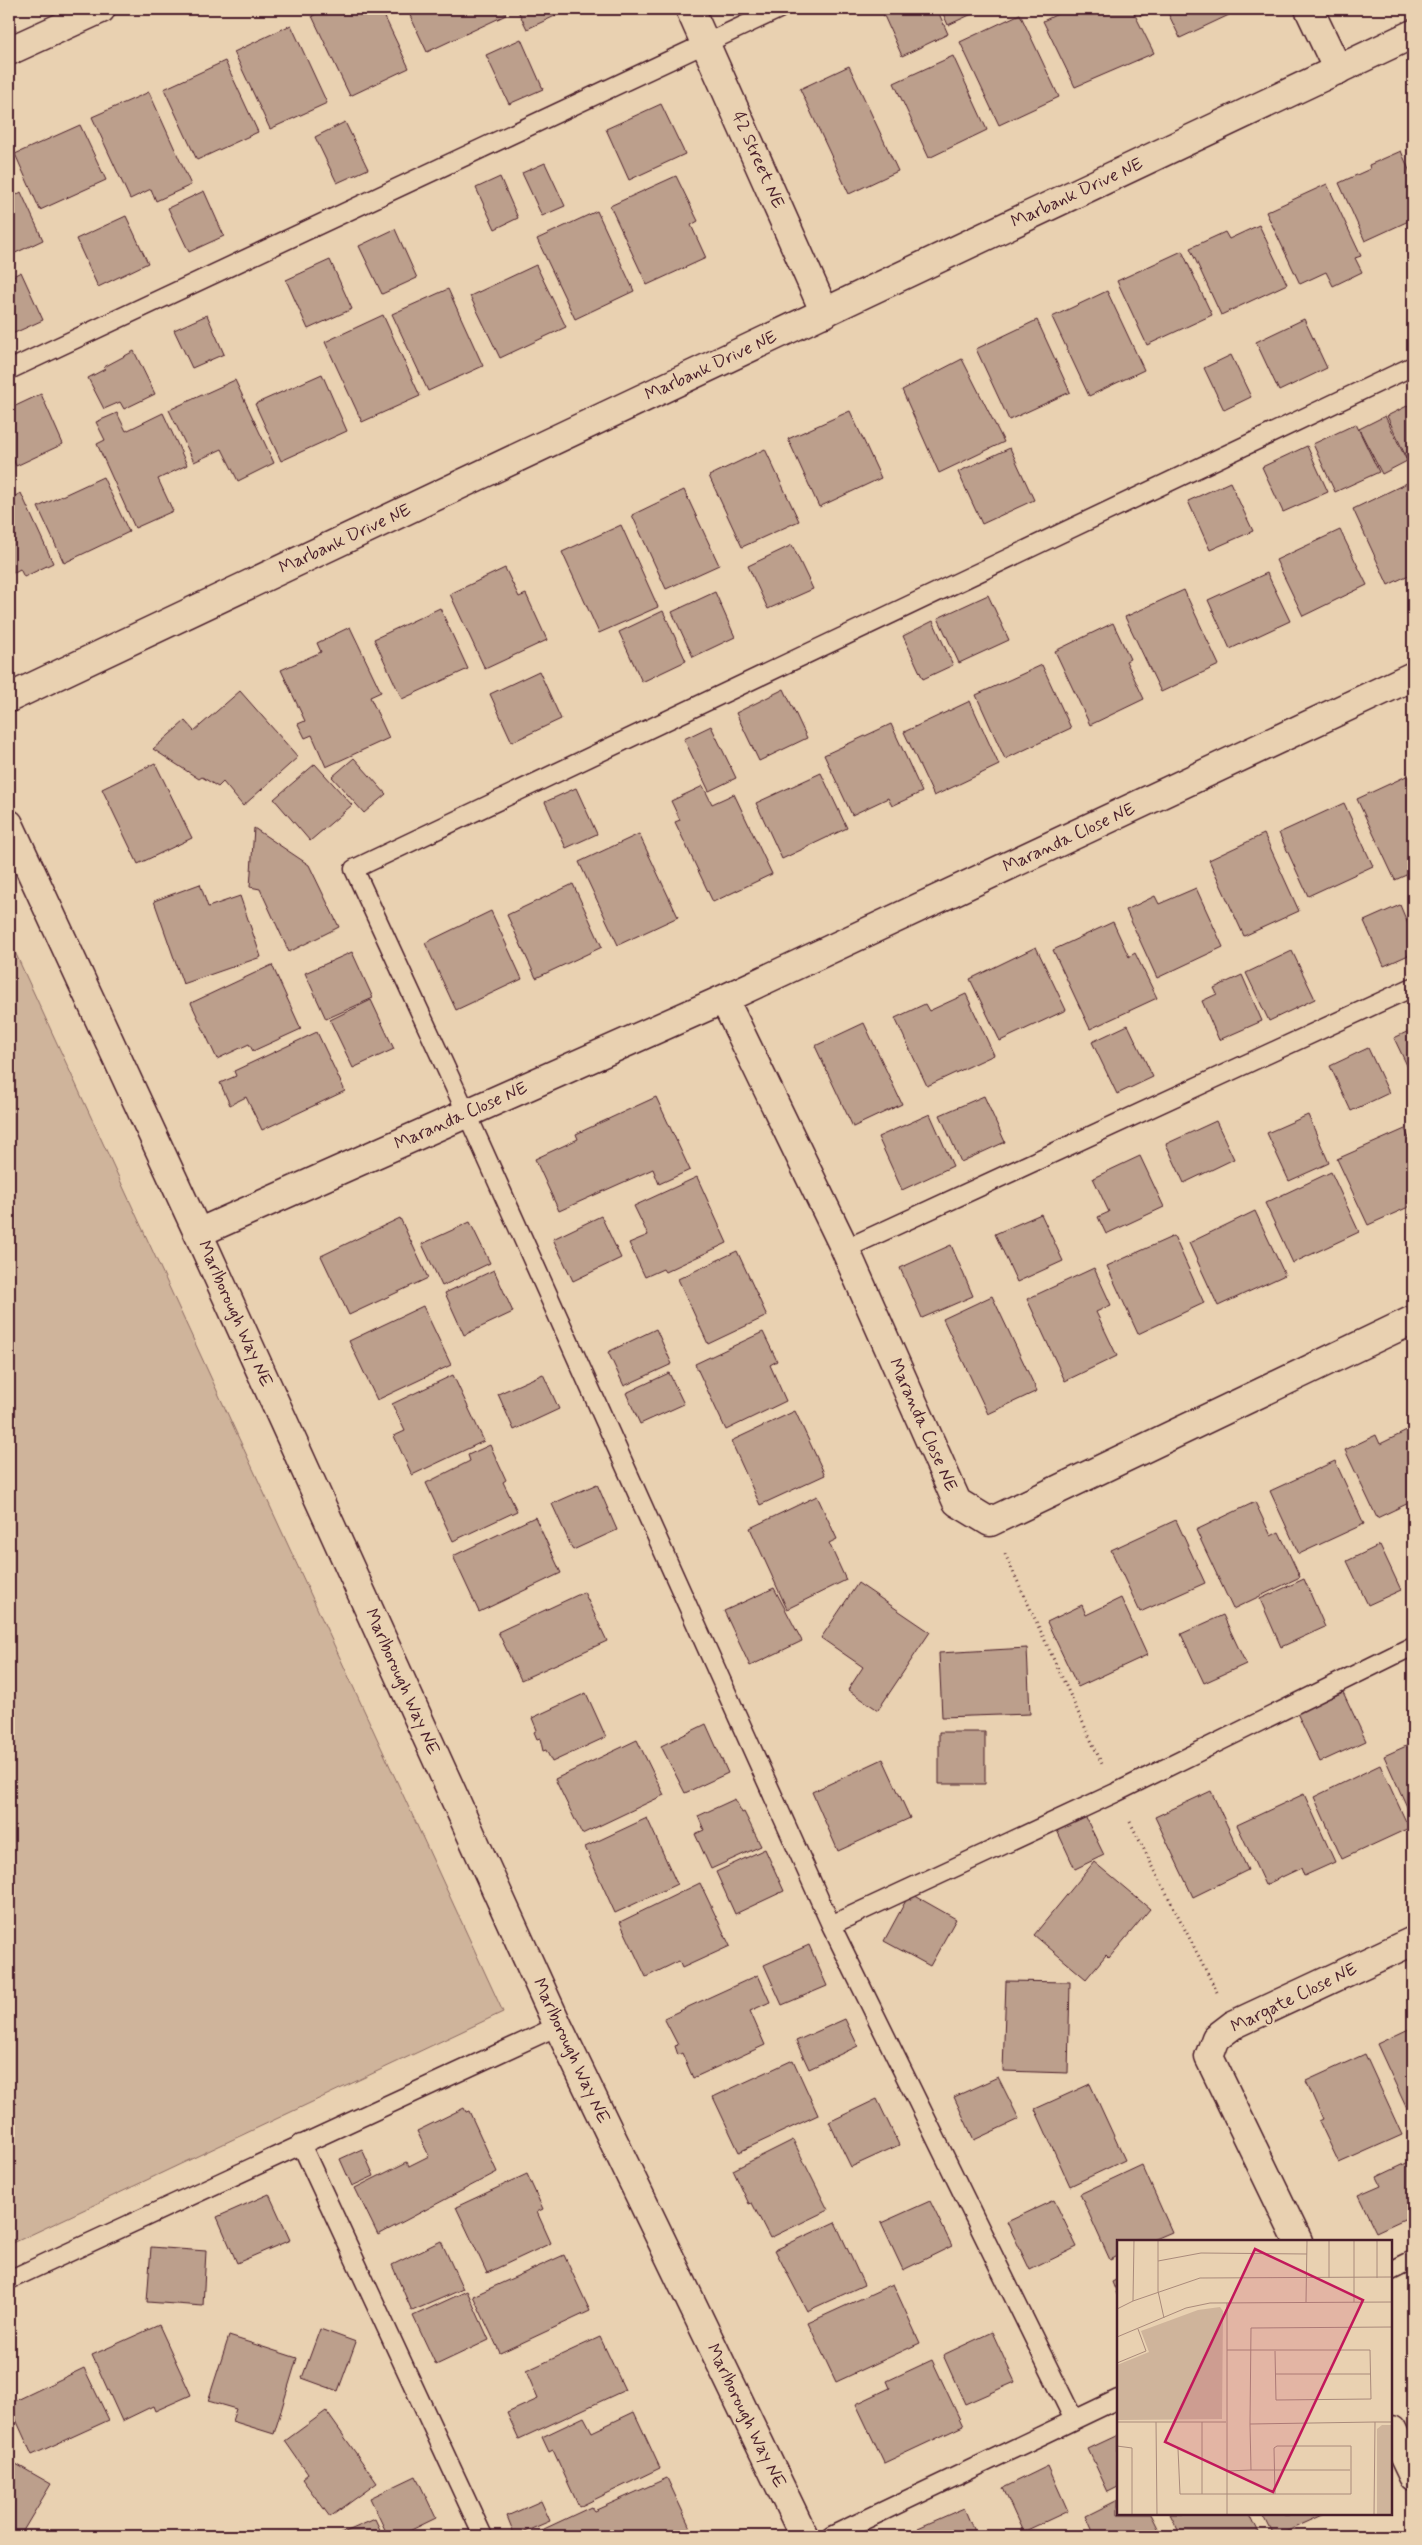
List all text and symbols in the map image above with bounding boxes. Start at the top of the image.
street label: 42 Street NE [726,108,790,212]
street label: Marbank Drive NE [1007,152,1147,234]
street label: Marbank Drive NE [641,325,781,407]
street label: Marbank Drive NE [275,498,415,580]
street label: Maranda Close NE [999,797,1139,879]
street label: Maranda Close NE [391,1076,531,1156]
street label: Marlborough Way NE [192,1237,278,1391]
street label: Maranda Close NE [883,1355,963,1495]
street label: Marlborough Way NE [359,1605,445,1759]
street label: Margate Close NE [1227,1957,1362,2040]
street label: Marlborough Way NE [527,1974,615,2128]
inset map [1117,2240,1392,2515]
street label: Marlborough Way NE [701,2340,792,2492]

